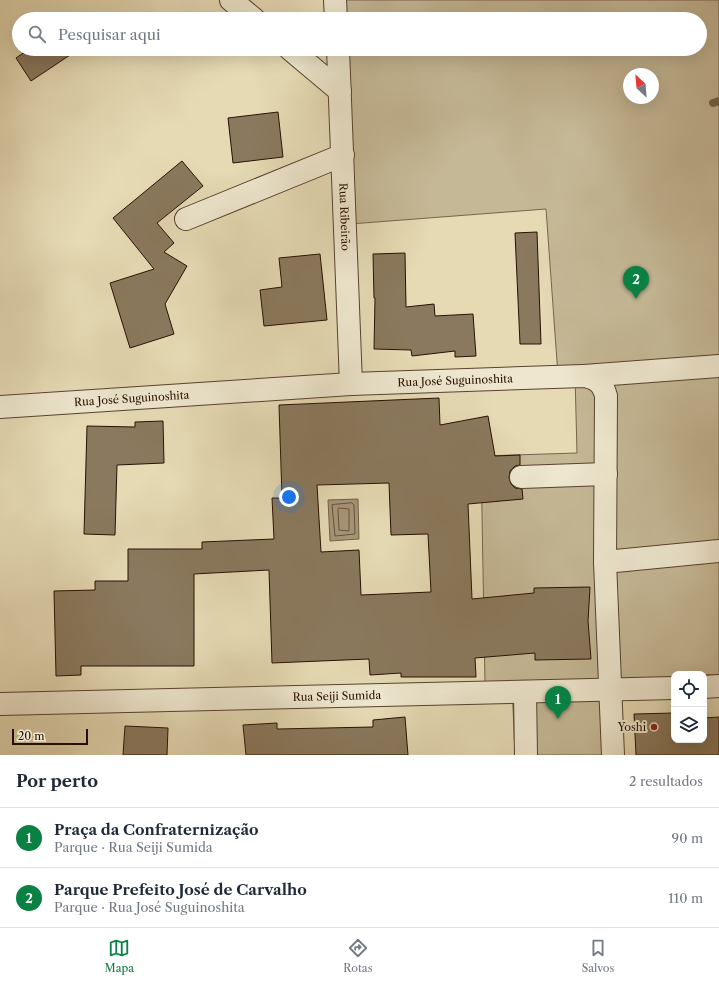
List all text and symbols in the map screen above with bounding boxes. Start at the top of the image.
search box [12,12,707,56]
icon: search [26,23,48,45]
text: Pesquisar aqui [58,25,161,44]
north arrow [623,68,659,104]
street label: Rua Ribeirão [336,183,353,251]
pin: 2 [623,266,649,299]
street label: Rua José Suguinoshita [397,371,513,389]
street label: Rua José Suguinoshita [74,388,190,409]
your location [279,487,299,507]
map controls [671,671,707,743]
button: locate [671,671,707,707]
pin: 1 [545,686,571,719]
street label: Rua Seiji Sumida [293,688,381,704]
button: layers [671,707,707,743]
place label: Yoshi [617,720,647,734]
marker: Yoshi [649,722,659,732]
scale bar [12,727,88,746]
text: 20 m [18,729,44,743]
text: Por perto [16,771,98,791]
text: 2 resultados [629,773,703,789]
text: Praça da Confraternização [54,820,259,839]
text: 1 [26,830,32,846]
text: 90 m [672,830,703,846]
text: Parque · Rua Seiji Sumida [54,839,213,855]
text: Parque Prefeito José de Carvalho [54,880,307,899]
text: 2 [25,890,33,906]
text: 110 m [668,890,703,906]
text: Parque · Rua José Suguinoshita [54,899,245,915]
tab: Mapa [105,937,134,975]
tab: Rotas [343,937,372,975]
tab: Salvos [582,937,614,975]

